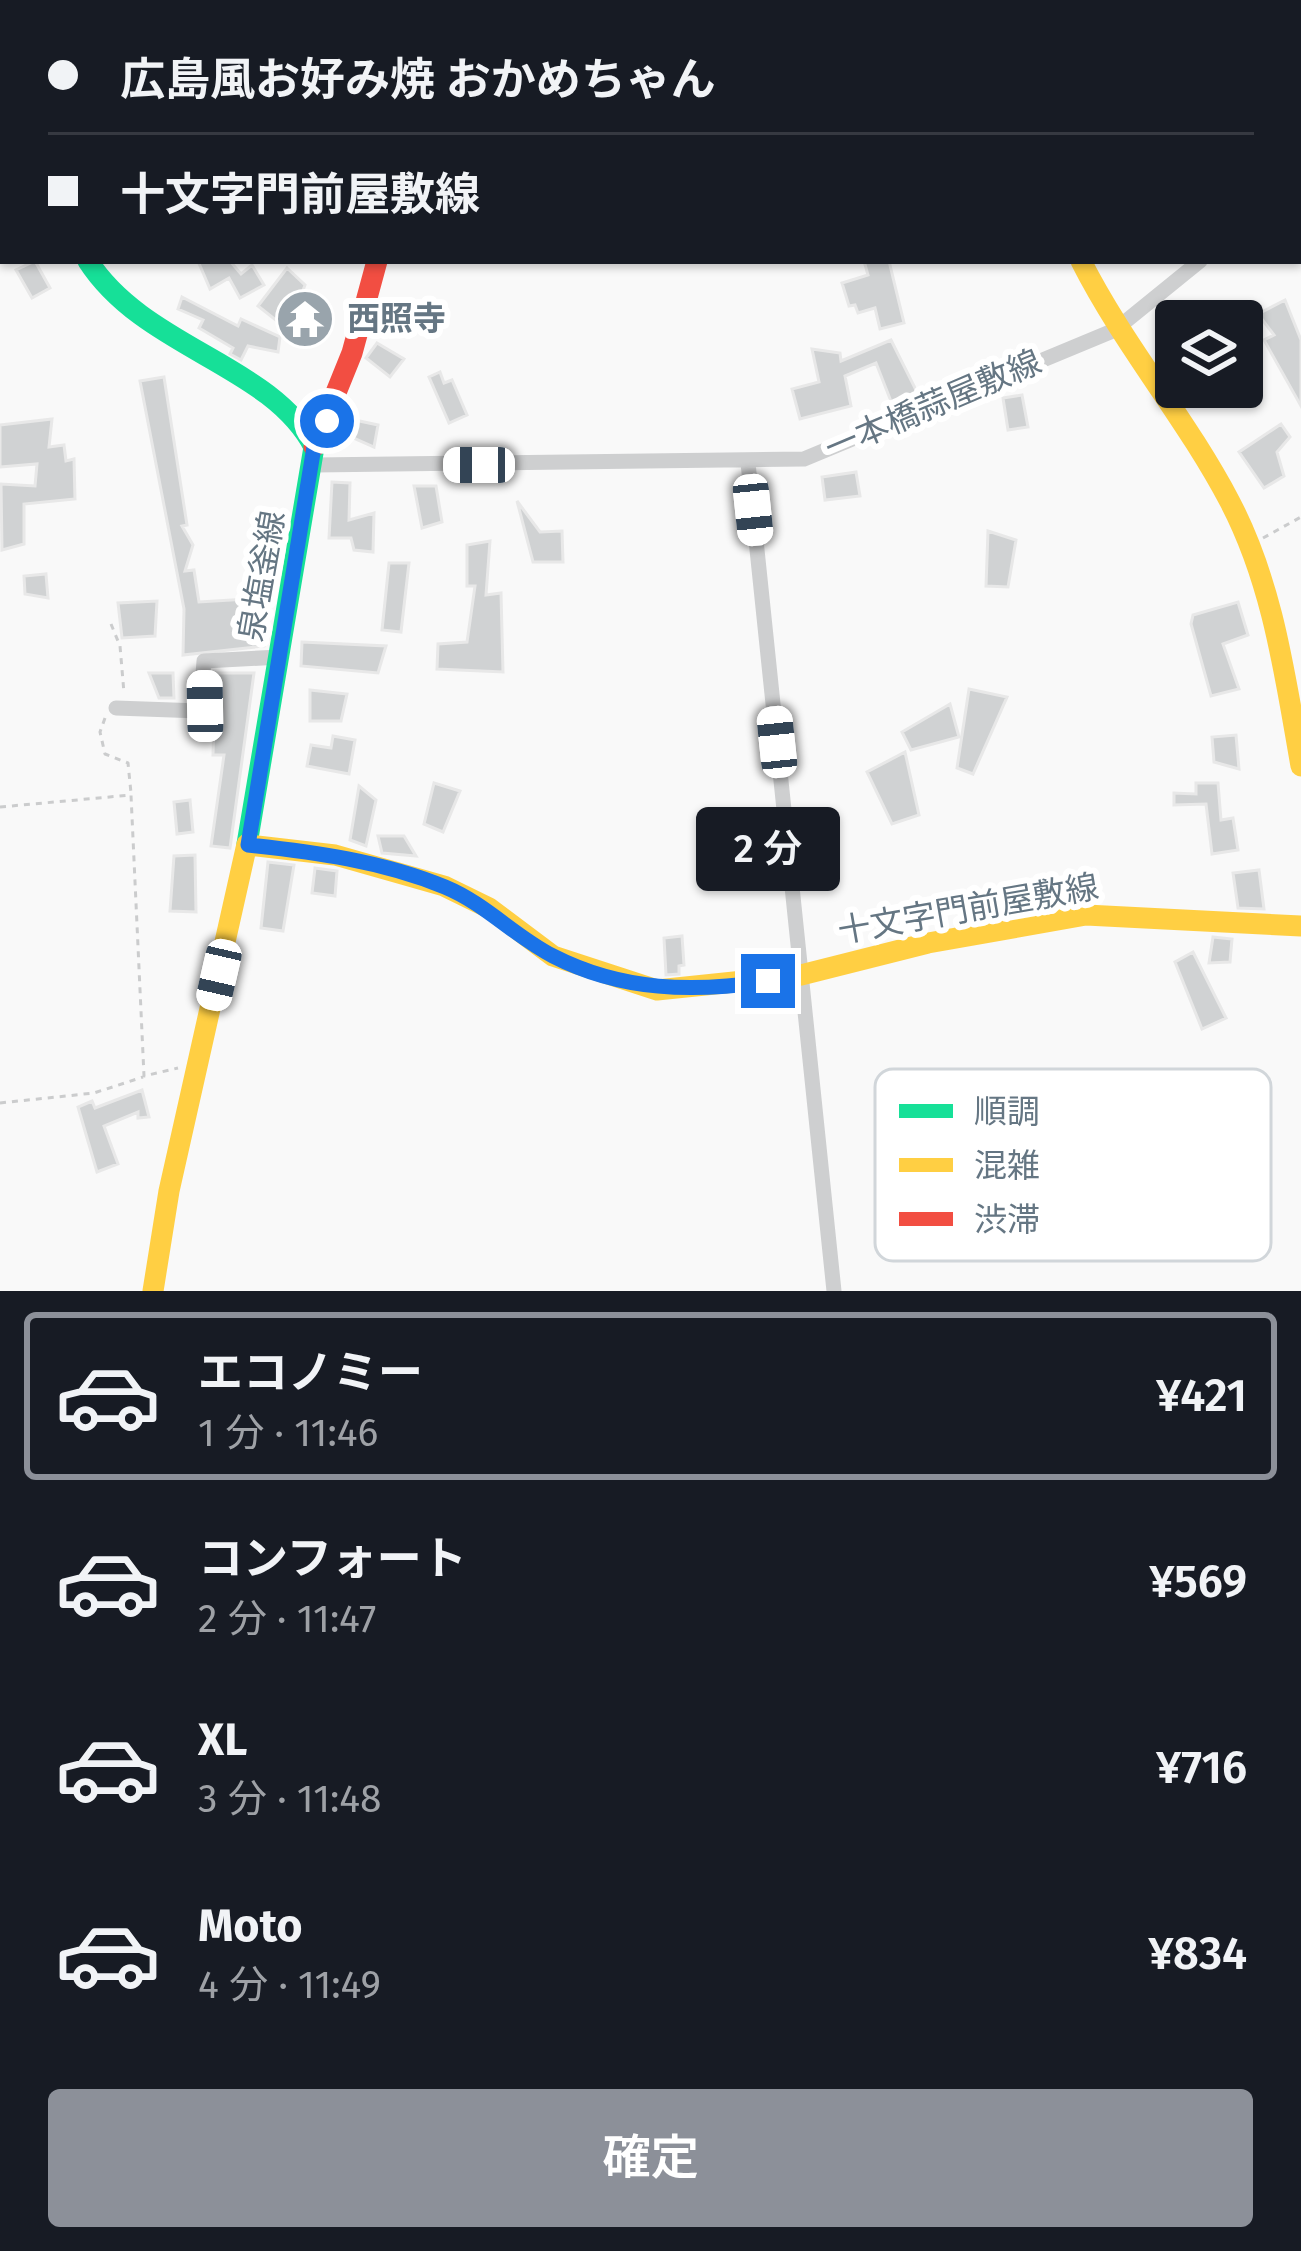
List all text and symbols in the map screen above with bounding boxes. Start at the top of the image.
text: 広島風お好み焼 おかめちゃん [120,53,716,107]
text: 十文字門前屋敷線 [120,168,480,222]
temple icon: 西照寺 [274,288,336,350]
place label: 西照寺 [347,299,446,339]
map controls [1155,300,1263,408]
button: layers [1155,300,1263,408]
street label: 一本橋蒜屋敷線 [819,341,1047,469]
route start [300,394,354,448]
car [443,447,515,483]
car [731,472,775,548]
street label: 泉塩釜線 [231,508,293,644]
car [186,670,224,742]
car [755,704,799,780]
callout: 2 分 [696,807,840,891]
text: 2 分 [734,826,802,872]
street label: 十文字門前屋敷線 [835,866,1101,952]
car [193,936,245,1014]
route end [741,954,795,1008]
legend [875,1069,1271,1261]
text: 順調 [974,1092,1040,1132]
text: 混雑 [974,1146,1040,1186]
text: 渋滞 [974,1200,1040,1240]
icon: car [54,1342,162,1450]
text: エコノミー [198,1346,423,1400]
text: ¥421 [1156,1369,1247,1423]
text: 1 分 · 11:46 [198,1410,378,1456]
icon: car [54,1528,162,1636]
text: コンフォート [198,1532,467,1586]
text: ¥569 [1149,1555,1247,1609]
text: 2 分 · 11:47 [198,1596,376,1642]
text: XL [198,1713,247,1767]
icon: car [54,1714,162,1822]
text: ¥716 [1156,1741,1247,1795]
text: 3 分 · 11:48 [198,1776,381,1822]
text: Moto [198,1899,303,1953]
icon: car [54,1900,162,2008]
text: ¥834 [1148,1927,1247,1981]
text: 4 分 · 11:49 [198,1962,381,2008]
button: 確定 [48,2089,1253,2227]

